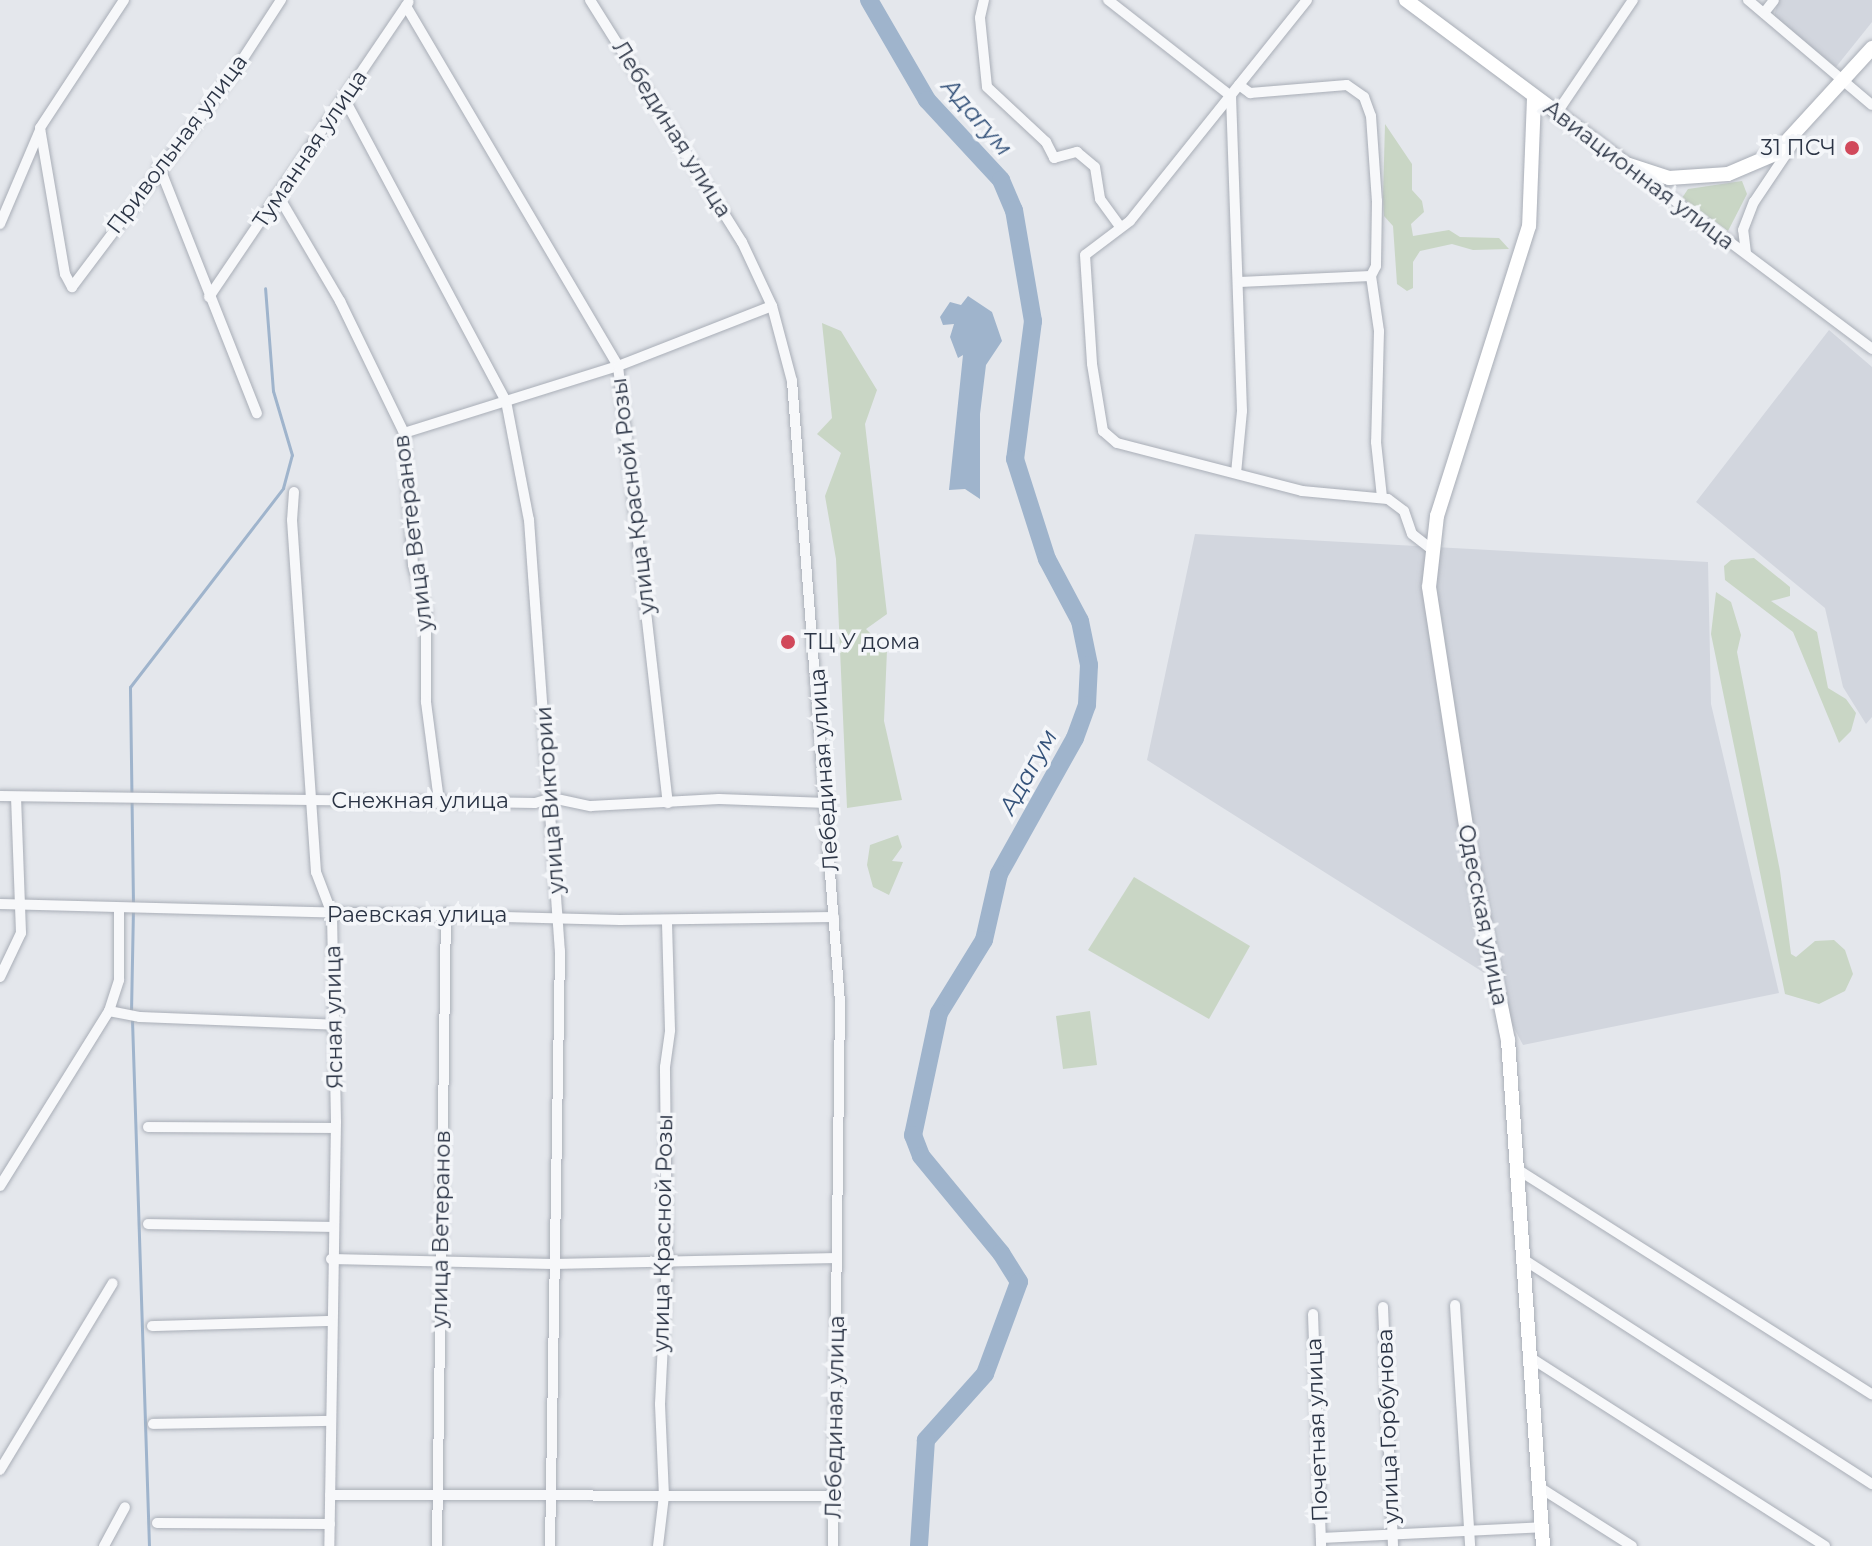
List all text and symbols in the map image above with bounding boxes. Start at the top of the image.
street label: Лебединая улица [607,36,737,222]
street label: Привольная улица [101,49,253,239]
street label: Туманная улица [247,65,373,233]
water label: Адагум [935,72,1019,162]
street label: Авиационная улица [1538,95,1740,255]
place label: 31 ПСЧ [1760,135,1836,161]
marker: 31 ПСЧ [1843,139,1861,157]
street label: улица Красной Розы [605,376,661,616]
street label: улица Ветеранов [388,433,438,633]
place label: ТЦ У дома [804,629,920,655]
marker: ТЦ У дома [779,633,797,651]
street label: Лебединая улица [804,668,844,872]
street label: улица Виктории [530,705,570,895]
water label: Адагум [993,724,1063,820]
street label: Снежная улица [331,788,509,814]
street label: Одесская улица [1452,822,1514,1008]
street label: Раевская улица [327,902,507,928]
street label: Ясная улица [320,945,348,1089]
street label: улица Красной Розы [648,1114,678,1352]
street label: улица Ветеранов [426,1130,456,1328]
street label: Лебединая улица [820,1315,850,1519]
street label: улица Горбунова [1371,1328,1405,1524]
street label: Почетная улица [1301,1337,1333,1523]

